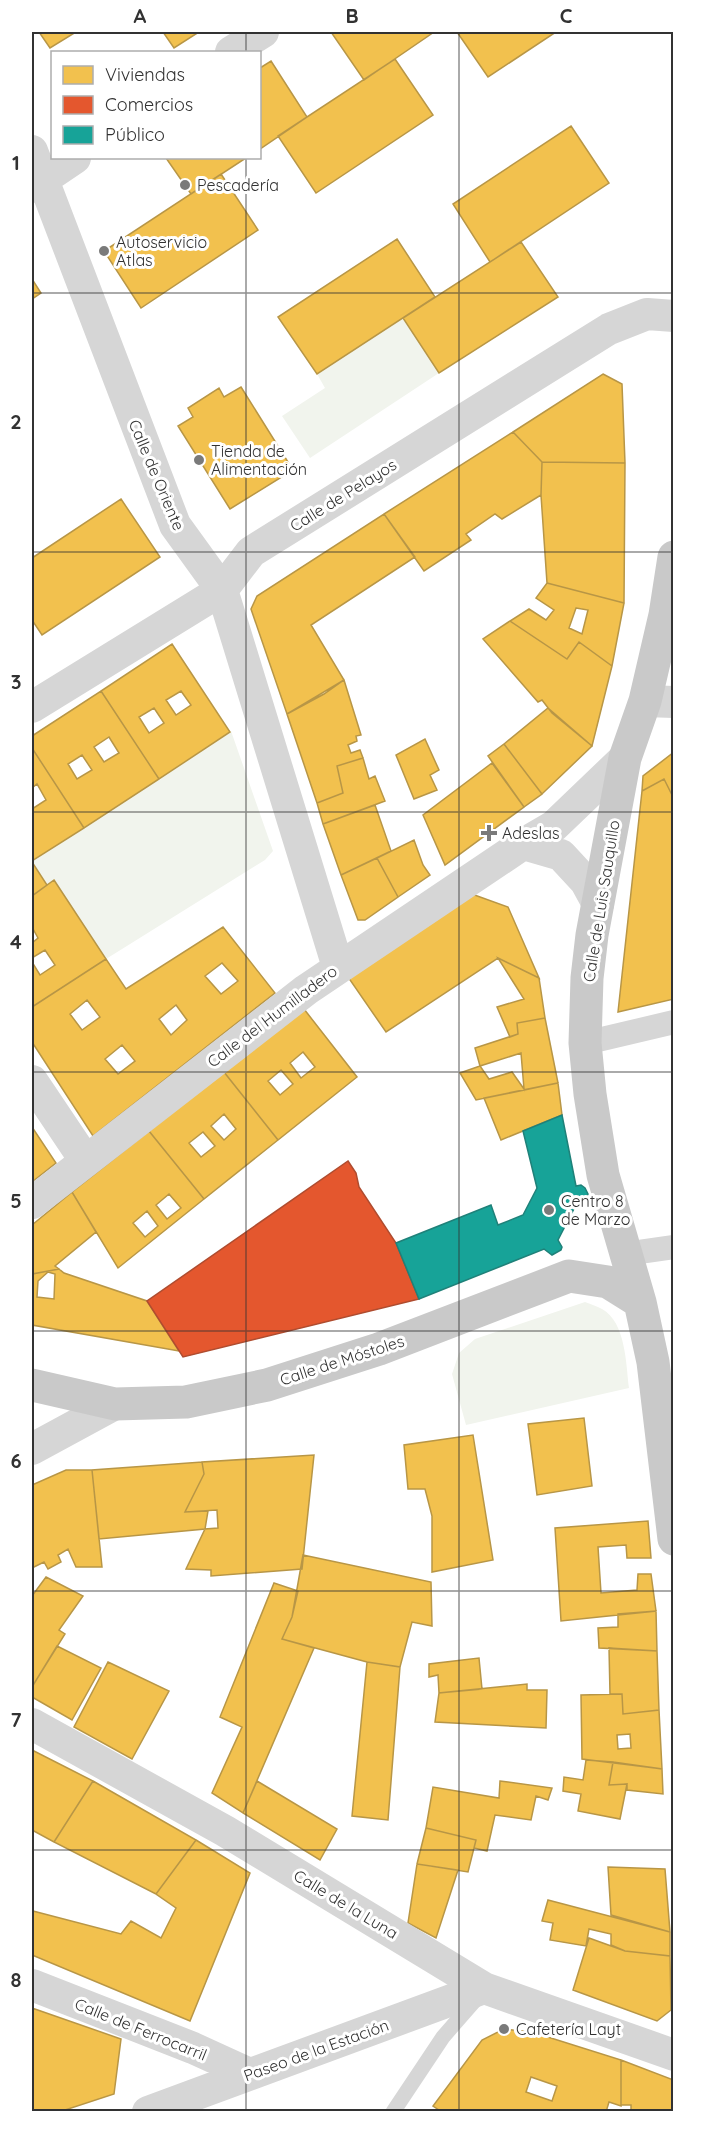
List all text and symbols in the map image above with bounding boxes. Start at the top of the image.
text: A [134,3,147,28]
text: B [345,3,359,28]
text: C [560,3,573,28]
legend [51,51,261,159]
text: Viviendas [105,63,185,86]
text: Comercios [105,93,193,116]
text: Público [105,123,165,146]
text: 1 [12,150,20,175]
place label: Pescadería [197,175,279,195]
marker: Pescadería [178,178,192,192]
place label: Autoservicio Atlas [116,232,207,270]
marker: Autoservicio Atlas [97,244,111,258]
text: 2 [10,409,22,434]
street label: Calle de Oriente [125,417,189,533]
place label: Tienda de Alimentación [211,441,307,479]
marker: Tienda de Alimentación [192,453,206,467]
street label: Calle de Pelayos [286,454,400,536]
text: 3 [11,669,21,694]
street label: Calle de Luis Sauquillo [578,819,624,983]
place label: Adeslas [502,823,559,843]
marker: Adeslas [480,824,498,842]
text: 4 [10,929,22,954]
street label: Calle del Humilladero [203,961,341,1071]
text: 5 [10,1188,22,1213]
place label: Centro 8 de Marzo [561,1191,630,1229]
marker: Centro 8 de Marzo [542,1203,556,1217]
street label: Calle de Móstoles [277,1331,407,1389]
text: 6 [10,1448,22,1473]
text: 7 [11,1707,22,1732]
street label: Calle de la Luna [290,1865,402,1943]
text: 8 [11,1967,22,1992]
street label: Calle de Ferrocarril [72,1993,210,2065]
street label: Paseo de la Estación [241,2014,391,2086]
place label: Cafetería Layt [516,2019,621,2039]
marker: Cafetería Layt [497,2022,511,2036]

